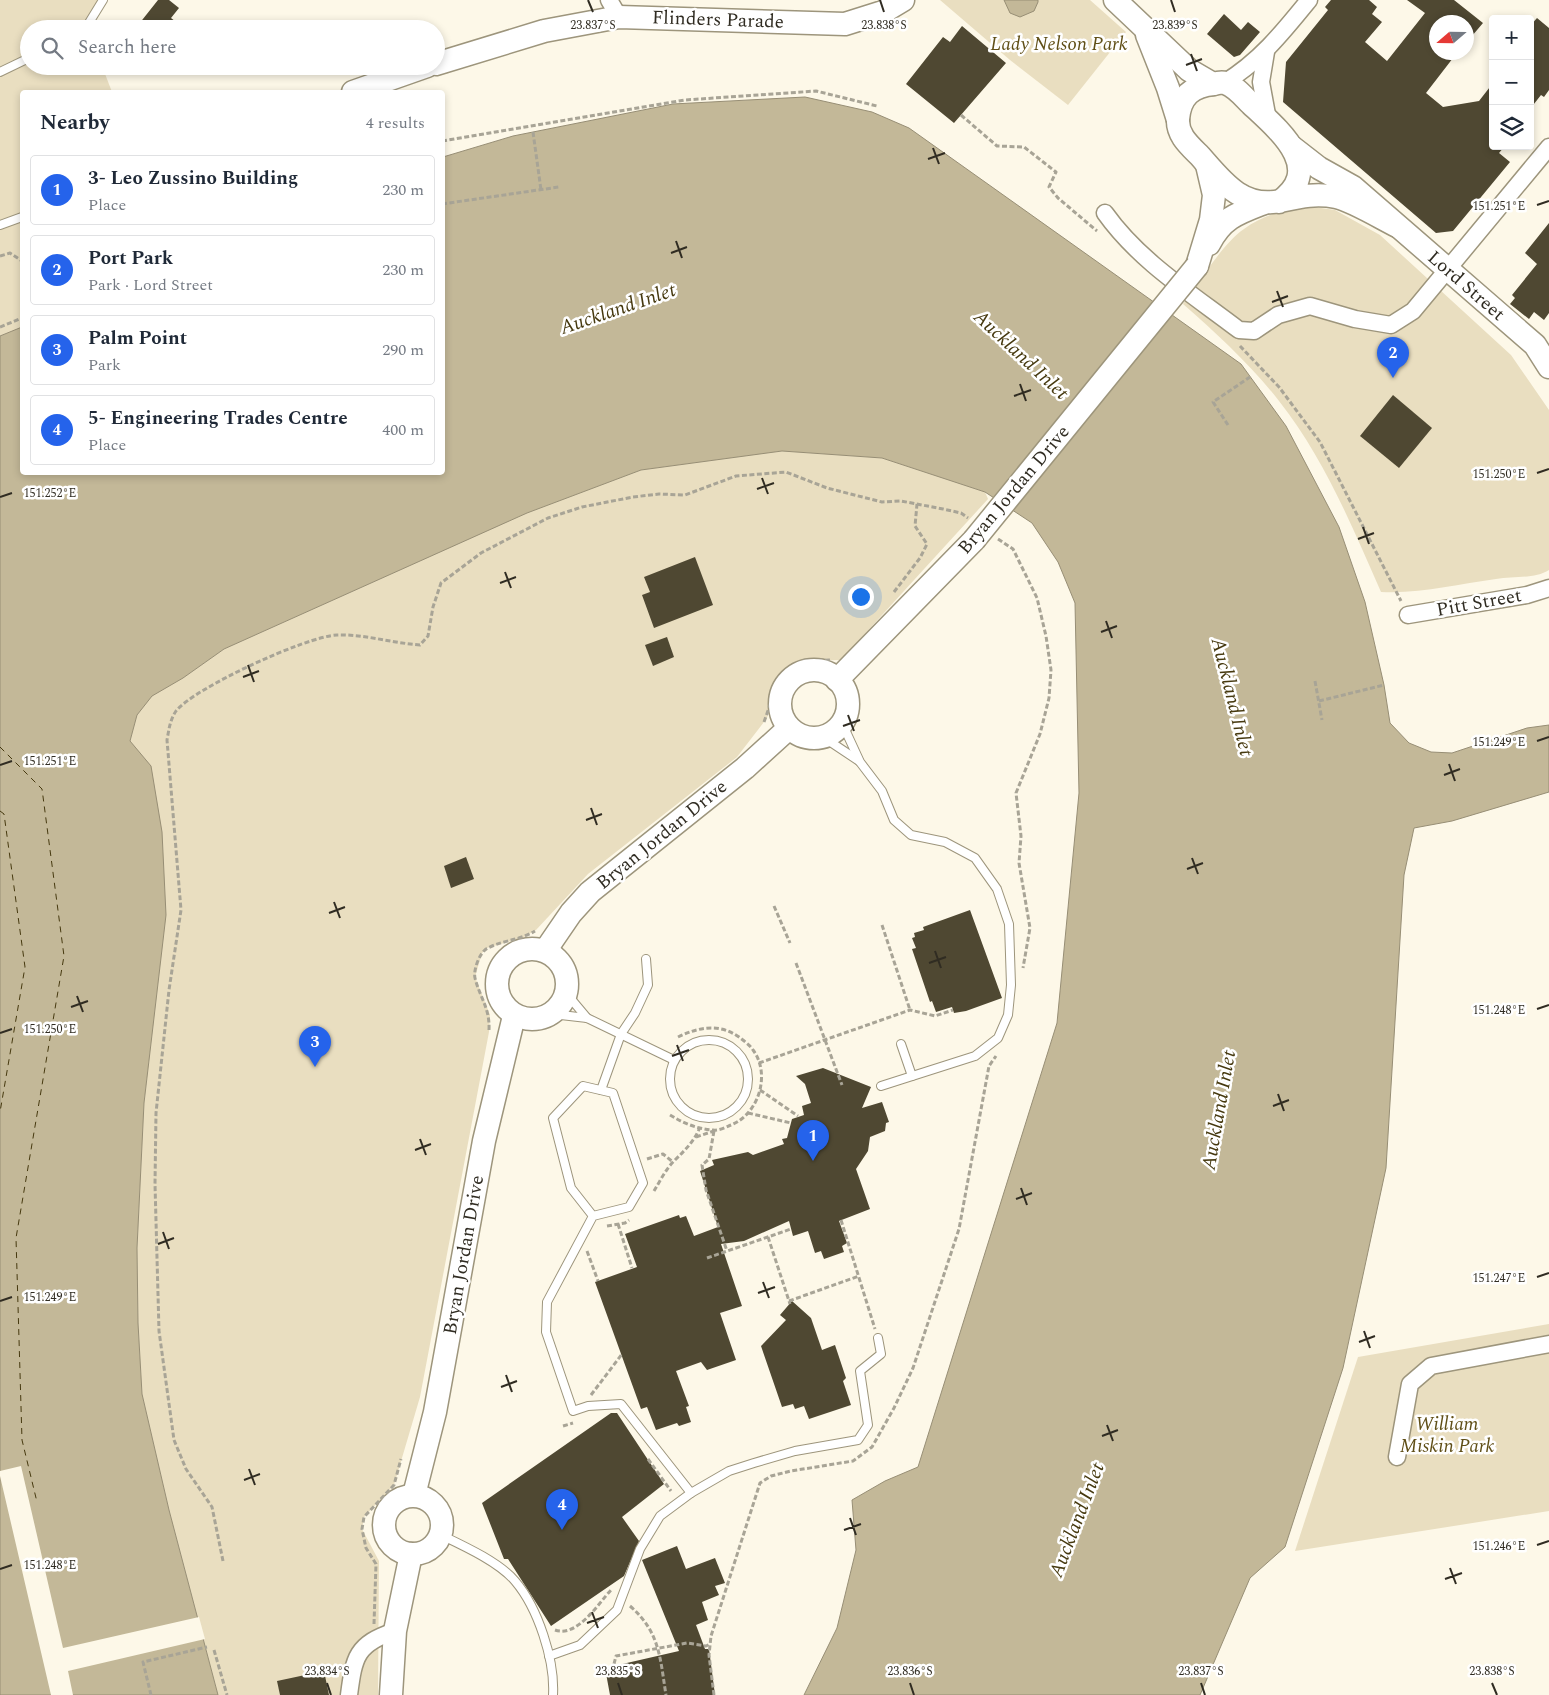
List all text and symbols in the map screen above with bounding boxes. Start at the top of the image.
street label: Flinders Parade [651,3,785,37]
north arrow [1429,15,1474,60]
map controls [1489,15,1534,150]
button: + [1489,15,1534,60]
text: 23.837°S [570,16,616,35]
text: 23.838°S [861,16,907,35]
text: 23.839°S [1152,16,1198,35]
search box [20,20,445,75]
park label: Lady Nelson Park [990,30,1128,59]
text: Search here [78,33,177,62]
icon: search [38,34,66,62]
button: − [1489,60,1534,105]
button: layers [1489,105,1534,150]
text: Nearby [40,107,110,139]
text: 4 results [366,111,425,135]
text: 3- Leo Zussino Building [88,164,298,193]
text: 1 [53,178,61,202]
text: 230 m [382,178,424,202]
text: Place [88,193,126,217]
text: 151.251°E [1473,197,1525,216]
text: Port Park [88,244,173,273]
street label: Lord Street [1421,244,1512,328]
text: 2 [53,258,61,282]
text: 230 m [382,258,424,282]
text: Park · Lord Street [88,273,213,297]
water label: Auckland Inlet [555,275,681,343]
water label: Auckland Inlet [966,302,1076,408]
text: Palm Point [88,324,187,353]
pin: 2 [1377,337,1409,378]
text: 3 [53,338,61,362]
text: 290 m [382,338,424,362]
text: Park [88,353,121,377]
text: 5- Engineering Trades Centre [88,404,348,433]
text: 4 [53,418,61,442]
text: 400 m [382,418,424,442]
street label: Bryan Jordan Drive [951,419,1077,561]
text: Place [88,433,126,457]
text: 151.250°E [1473,465,1525,484]
text: 151.252°E [24,484,76,503]
street label: Pitt Street [1434,581,1524,625]
your location [848,584,874,610]
water label: Auckland Inlet [1203,634,1261,760]
text: 151.249°E [1473,733,1525,752]
text: 151.251°E [24,752,76,771]
street label: Bryan Jordan Drive [590,773,734,897]
text: 151.248°E [1473,1001,1525,1020]
text: 151.250°E [24,1020,76,1039]
pin: 3 [299,1026,331,1067]
water label: Auckland Inlet [1194,1047,1244,1173]
pin: 1 [797,1120,829,1161]
street label: Bryan Jordan Drive [436,1173,492,1337]
text: 151.247°E [1473,1269,1525,1288]
text: 151.249°E [24,1288,76,1307]
park label: William Miskin Park [1400,1410,1494,1461]
water label: Auckland Inlet [1041,1458,1113,1583]
pin: 4 [546,1489,578,1530]
text: 151.246°E [1473,1537,1525,1556]
text: 151.248°E [24,1556,76,1575]
text: 23.834°S [304,1662,350,1681]
text: 23.835°S [595,1662,641,1681]
text: 23.836°S [887,1662,933,1681]
text: 23.837°S [1178,1662,1224,1681]
text: 23.838°S [1469,1662,1515,1681]

